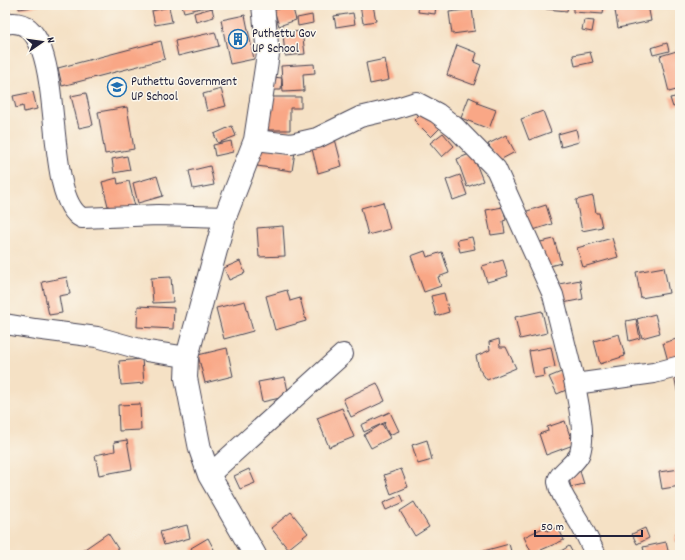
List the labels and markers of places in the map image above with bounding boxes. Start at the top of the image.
place label: Puthettu Gov UP School [252,25,317,59]
building icon: Puthettu Gov UP School [227,28,249,50]
place label: Puthettu Government UP School [131,73,237,107]
school or university icon: Puthettu Government UP School [106,76,128,98]

